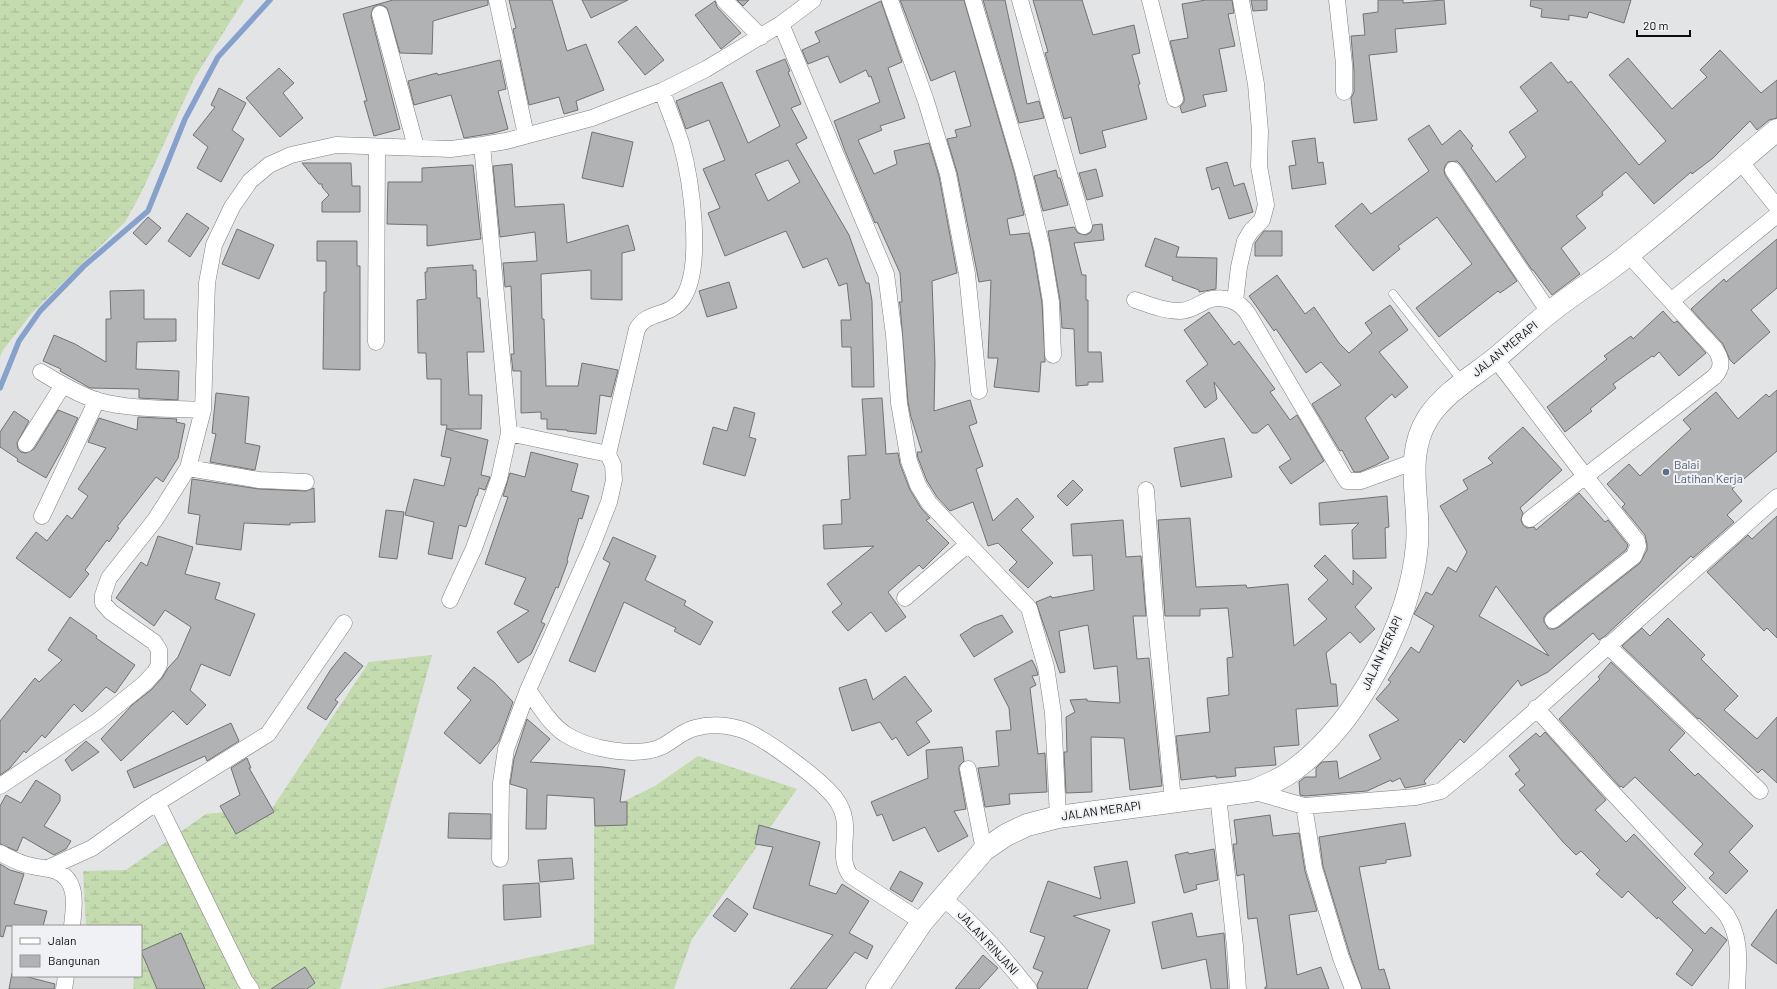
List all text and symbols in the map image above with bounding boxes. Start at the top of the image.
scale bar [1637,12,1690,38]
text: 20 m [1643,18,1669,32]
street label: JALAN MERAPI [1469,317,1540,379]
place label: Balai Latihan Kerja [1674,457,1743,485]
marker: Balai Latihan Kerja [1661,467,1671,477]
street label: JALAN MERAPI [1358,613,1404,692]
street label: JALAN MERAPI [1060,797,1142,823]
street label: JALAN RINJANI [955,907,1022,977]
legend [12,925,142,977]
text: Jalan [48,933,76,947]
text: Bangunan [48,953,100,967]

